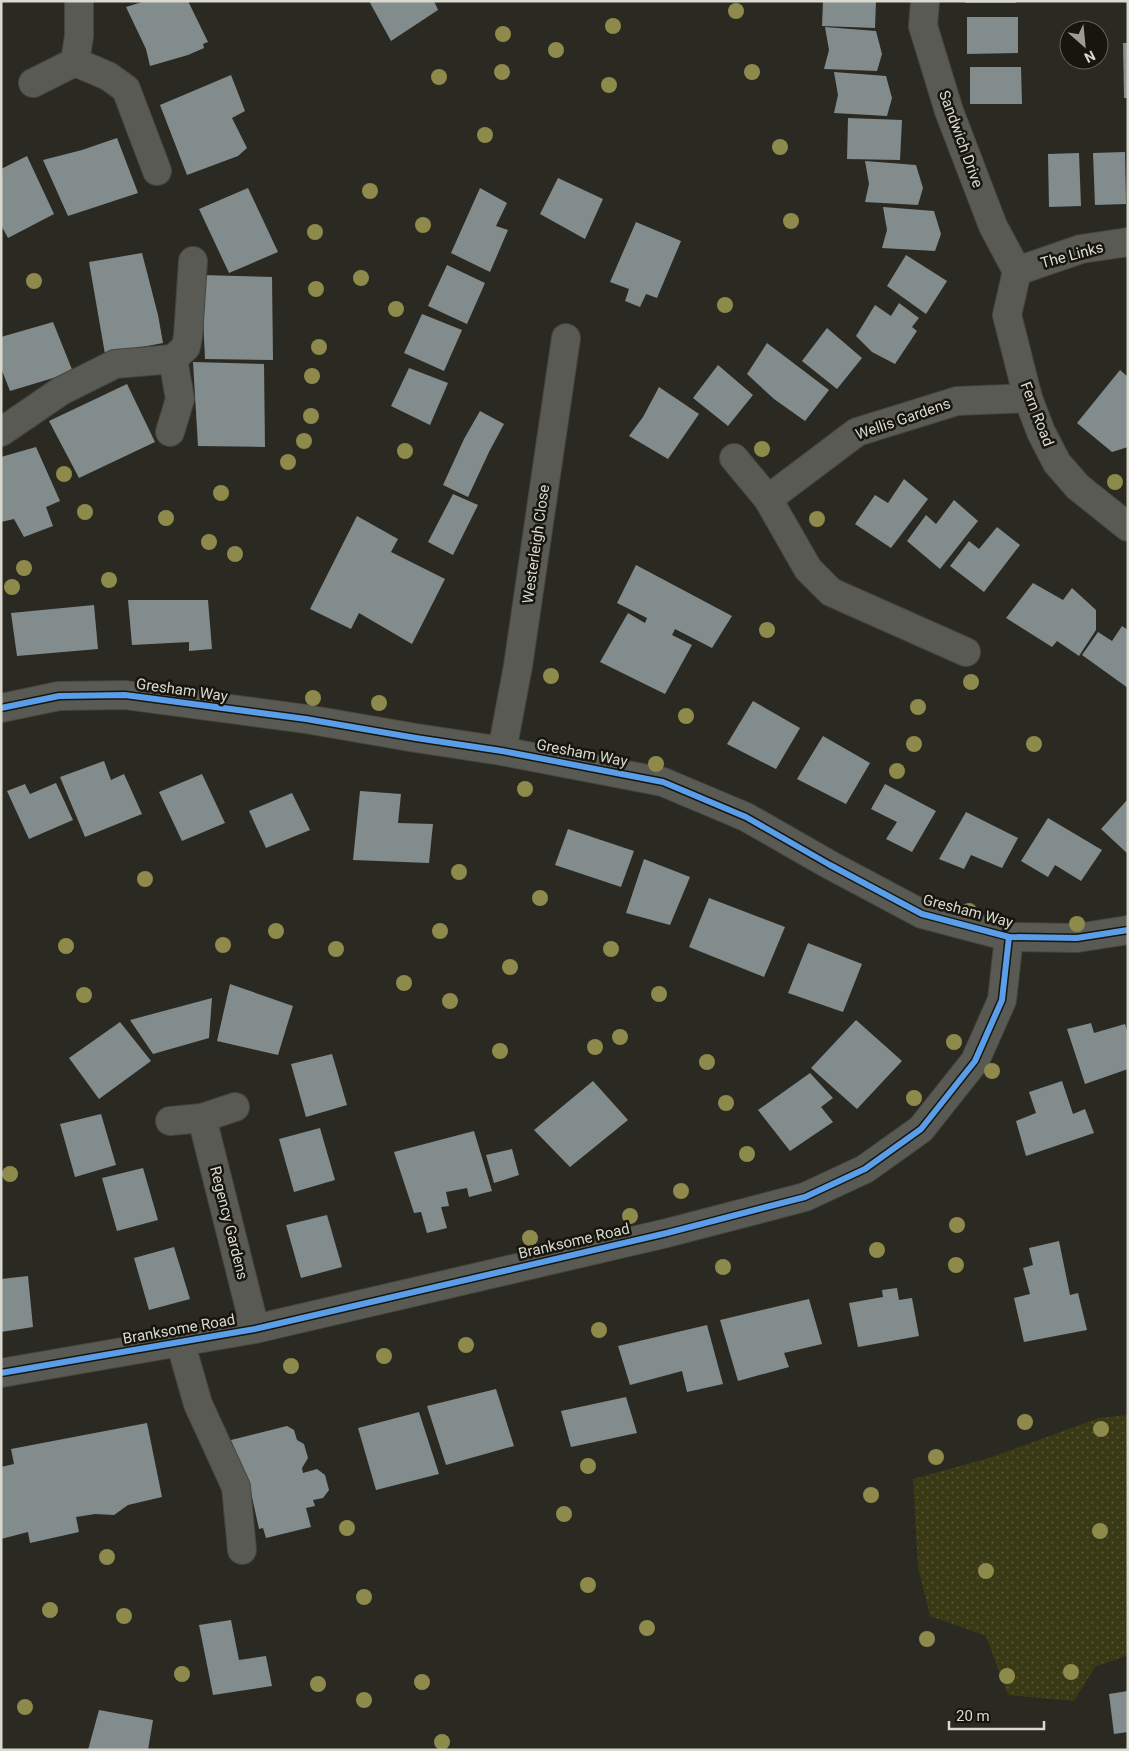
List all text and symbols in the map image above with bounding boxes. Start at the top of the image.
north arrow [1059,20,1109,70]
text: N [1082,47,1098,66]
street label: Sandwich Drive [935,88,987,190]
street label: The Links [1039,238,1105,272]
street label: Fern Road [1016,379,1058,449]
street label: Wellis Gardens [853,394,953,444]
street label: Westerleigh Close [519,483,553,605]
street label: Gresham Way [135,675,229,705]
street label: Gresham Way [535,735,629,771]
street label: Gresham Way [921,890,1015,932]
street label: Regency Gardens [206,1164,252,1282]
street label: Branksome Road [517,1219,631,1263]
street label: Branksome Road [121,1310,237,1348]
scale bar [949,1698,1044,1730]
text: 20 m [956,1707,990,1725]

